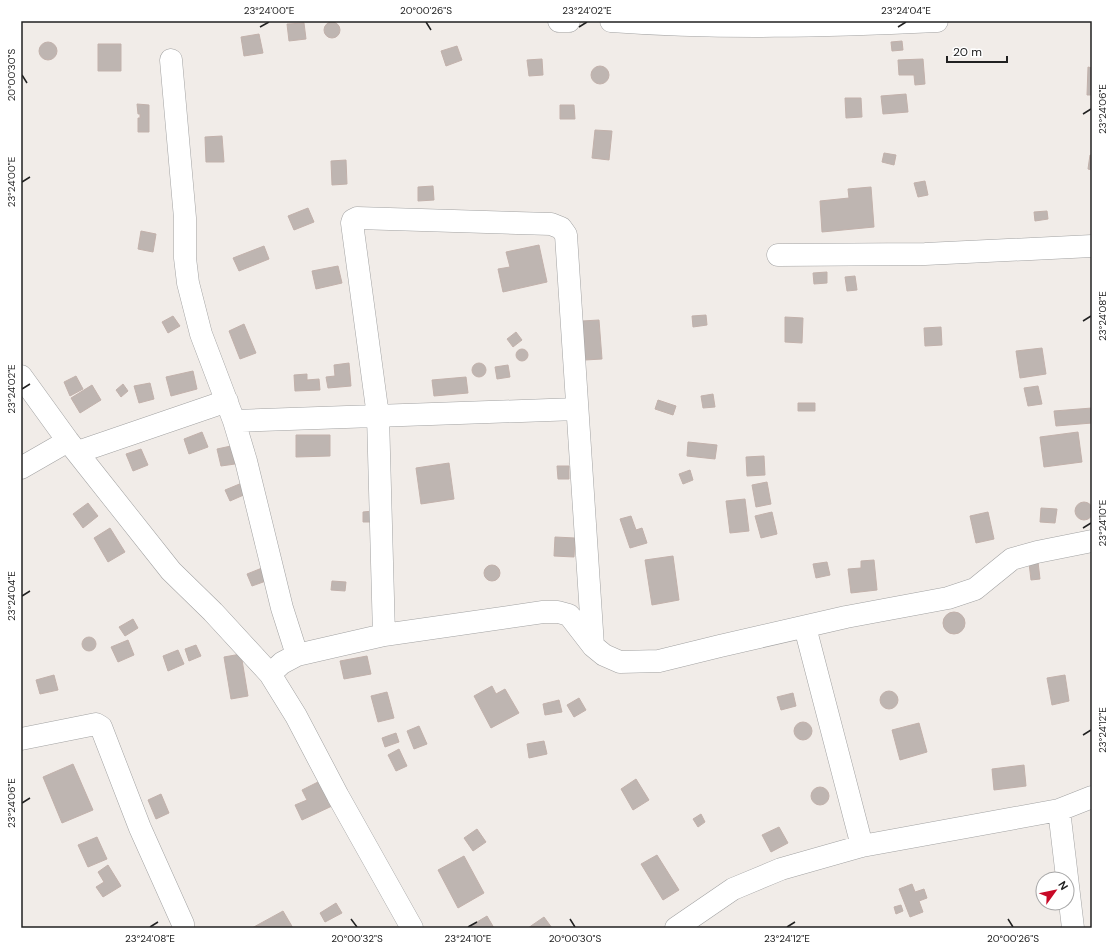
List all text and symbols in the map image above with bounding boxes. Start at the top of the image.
text: 23°24'00"E [244,4,295,17]
text: 20°00'26"S [400,4,452,17]
text: 23°24'02"E [562,4,612,17]
text: 23°24'04"E [881,4,931,17]
scale bar [947,38,1007,64]
text: 20 m [953,44,982,60]
text: 20°00'30"S [5,48,18,101]
text: 23°24'06"E [1096,84,1109,134]
text: 23°24'00"E [5,156,18,207]
text: 23°24'08"E [1096,291,1109,341]
text: 23°24'02"E [5,364,18,414]
text: 23°24'10"E [1096,499,1109,546]
text: 23°24'04"E [5,571,18,621]
text: 23°24'12"E [1096,707,1109,753]
text: 23°24'06"E [5,778,18,828]
north arrow [1035,871,1075,911]
text: N [1055,878,1071,893]
text: 23°24'08"E [125,932,175,945]
text: 20°00'32"S [331,932,383,945]
text: 23°24'10"E [445,932,492,945]
text: 20°00'30"S [549,932,602,945]
text: 23°24'12"E [764,932,810,945]
text: 20°00'26"S [987,932,1039,945]

